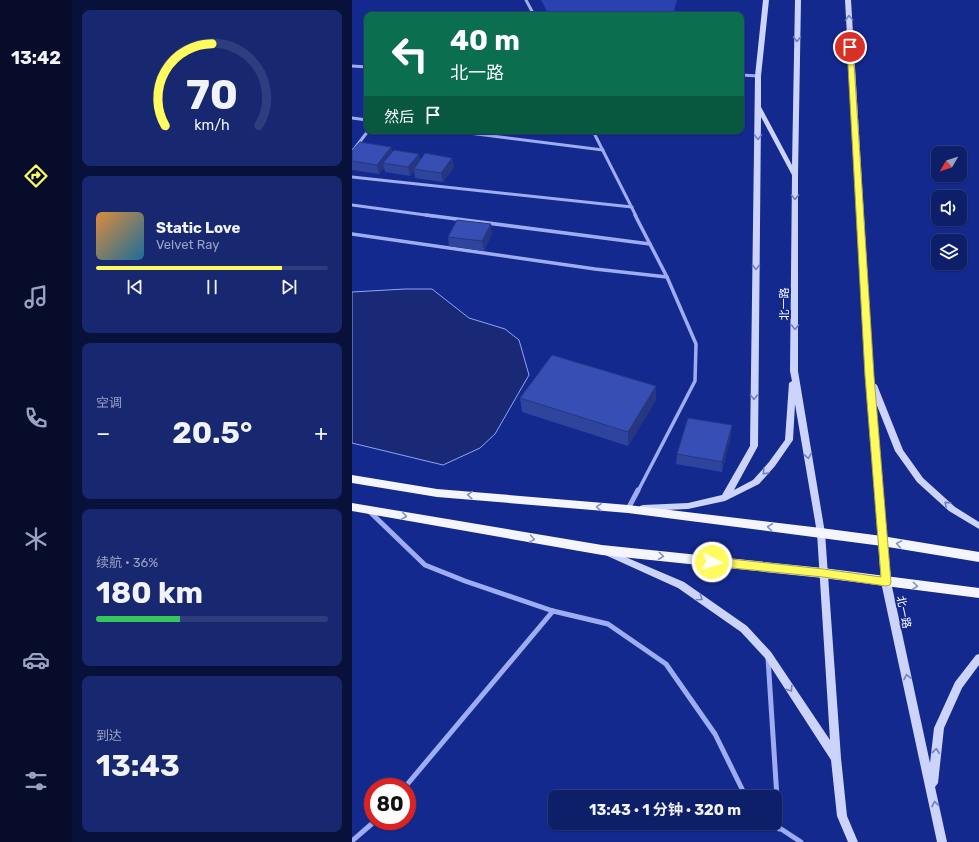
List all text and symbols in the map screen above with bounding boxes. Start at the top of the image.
one-way arrow [844,15,853,21]
text: 40 m [450,24,520,57]
icon: left [384,28,436,80]
pin [833,30,867,64]
one-way arrow [793,36,802,42]
icon: arrive [839,36,861,58]
text: 13:42 [11,47,61,69]
text: 北一路 [450,62,504,84]
text: 70 [186,70,238,119]
icon: arrive [422,104,444,126]
text: 然后 [384,108,414,126]
text: km/h [194,117,230,134]
one-way arrow [753,134,762,140]
north arrow [931,146,967,182]
map controls [931,146,967,270]
icon: directions [22,162,50,190]
button: sound [931,190,967,226]
one-way arrow [791,194,799,200]
text: Static Love [156,219,240,237]
button: layers [931,234,967,270]
text: Velvet Ray [156,237,219,252]
one-way arrow [752,264,760,270]
icon: previous [124,276,146,298]
icon: pause [201,276,223,298]
icon: next [278,276,300,298]
icon: music [22,283,50,311]
street label: 北一路 [778,288,791,321]
one-way arrow [790,324,799,330]
one-way arrow [750,394,758,400]
text: 空调 [96,395,122,410]
icon: phone [22,404,50,432]
text: 20.5° [172,415,252,451]
text: − [96,420,110,447]
text: + [314,420,328,447]
one-way arrow [803,453,812,459]
one-way arrow [763,467,770,475]
one-way arrow [467,491,473,500]
one-way arrow [944,501,952,509]
one-way arrow [596,502,602,511]
one-way arrow [401,512,407,520]
one-way arrow [767,522,773,531]
icon: climate [22,525,50,553]
one-way arrow [529,534,535,542]
one-way arrow [896,540,902,548]
position arrow [691,541,733,583]
one-way arrow [658,552,664,561]
text: 续航 · 36% [96,555,158,570]
text: 180 km [96,575,203,611]
one-way arrow [912,581,918,590]
one-way arrow [695,593,702,600]
street label: 北一路 [894,595,913,630]
icon: car [22,646,50,674]
one-way arrow [904,674,912,680]
one-way arrow [785,685,793,692]
text: 到达 [96,728,122,743]
text: 13:43 [96,748,180,784]
one-way arrow [931,748,940,754]
icon: filters [22,767,50,795]
speed limit sign: 80 [364,778,416,830]
text: 13:43 · 1 分钟 · 320 m [589,801,741,819]
one-way arrow [931,801,939,807]

